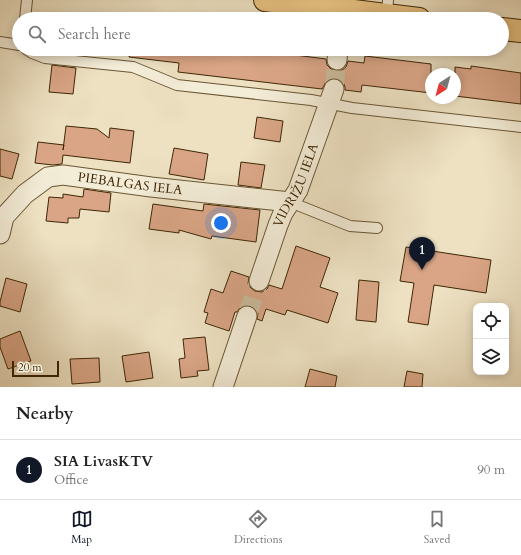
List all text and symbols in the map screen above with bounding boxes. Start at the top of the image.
search box [12,12,509,56]
icon: search [26,23,48,45]
text: Search here [58,24,131,44]
north arrow [425,68,461,104]
street label: VIDRIŽU IELA [269,140,323,230]
street label: PIEBALGAS IELA [77,168,184,199]
your location [211,213,231,233]
pin: 1 [409,237,435,270]
map controls [473,303,509,375]
button: locate [473,303,509,339]
button: layers [473,339,509,375]
scale bar [12,359,59,378]
text: 20 m [18,360,42,375]
text: Nearby [16,402,73,425]
text: SIA LivasKTV [54,451,153,471]
text: 1 [26,461,32,479]
text: 90 m [477,461,505,479]
text: Office [54,471,88,489]
tab: Map [71,508,93,547]
tab: Directions [234,508,282,547]
tab: Saved [424,508,450,547]

